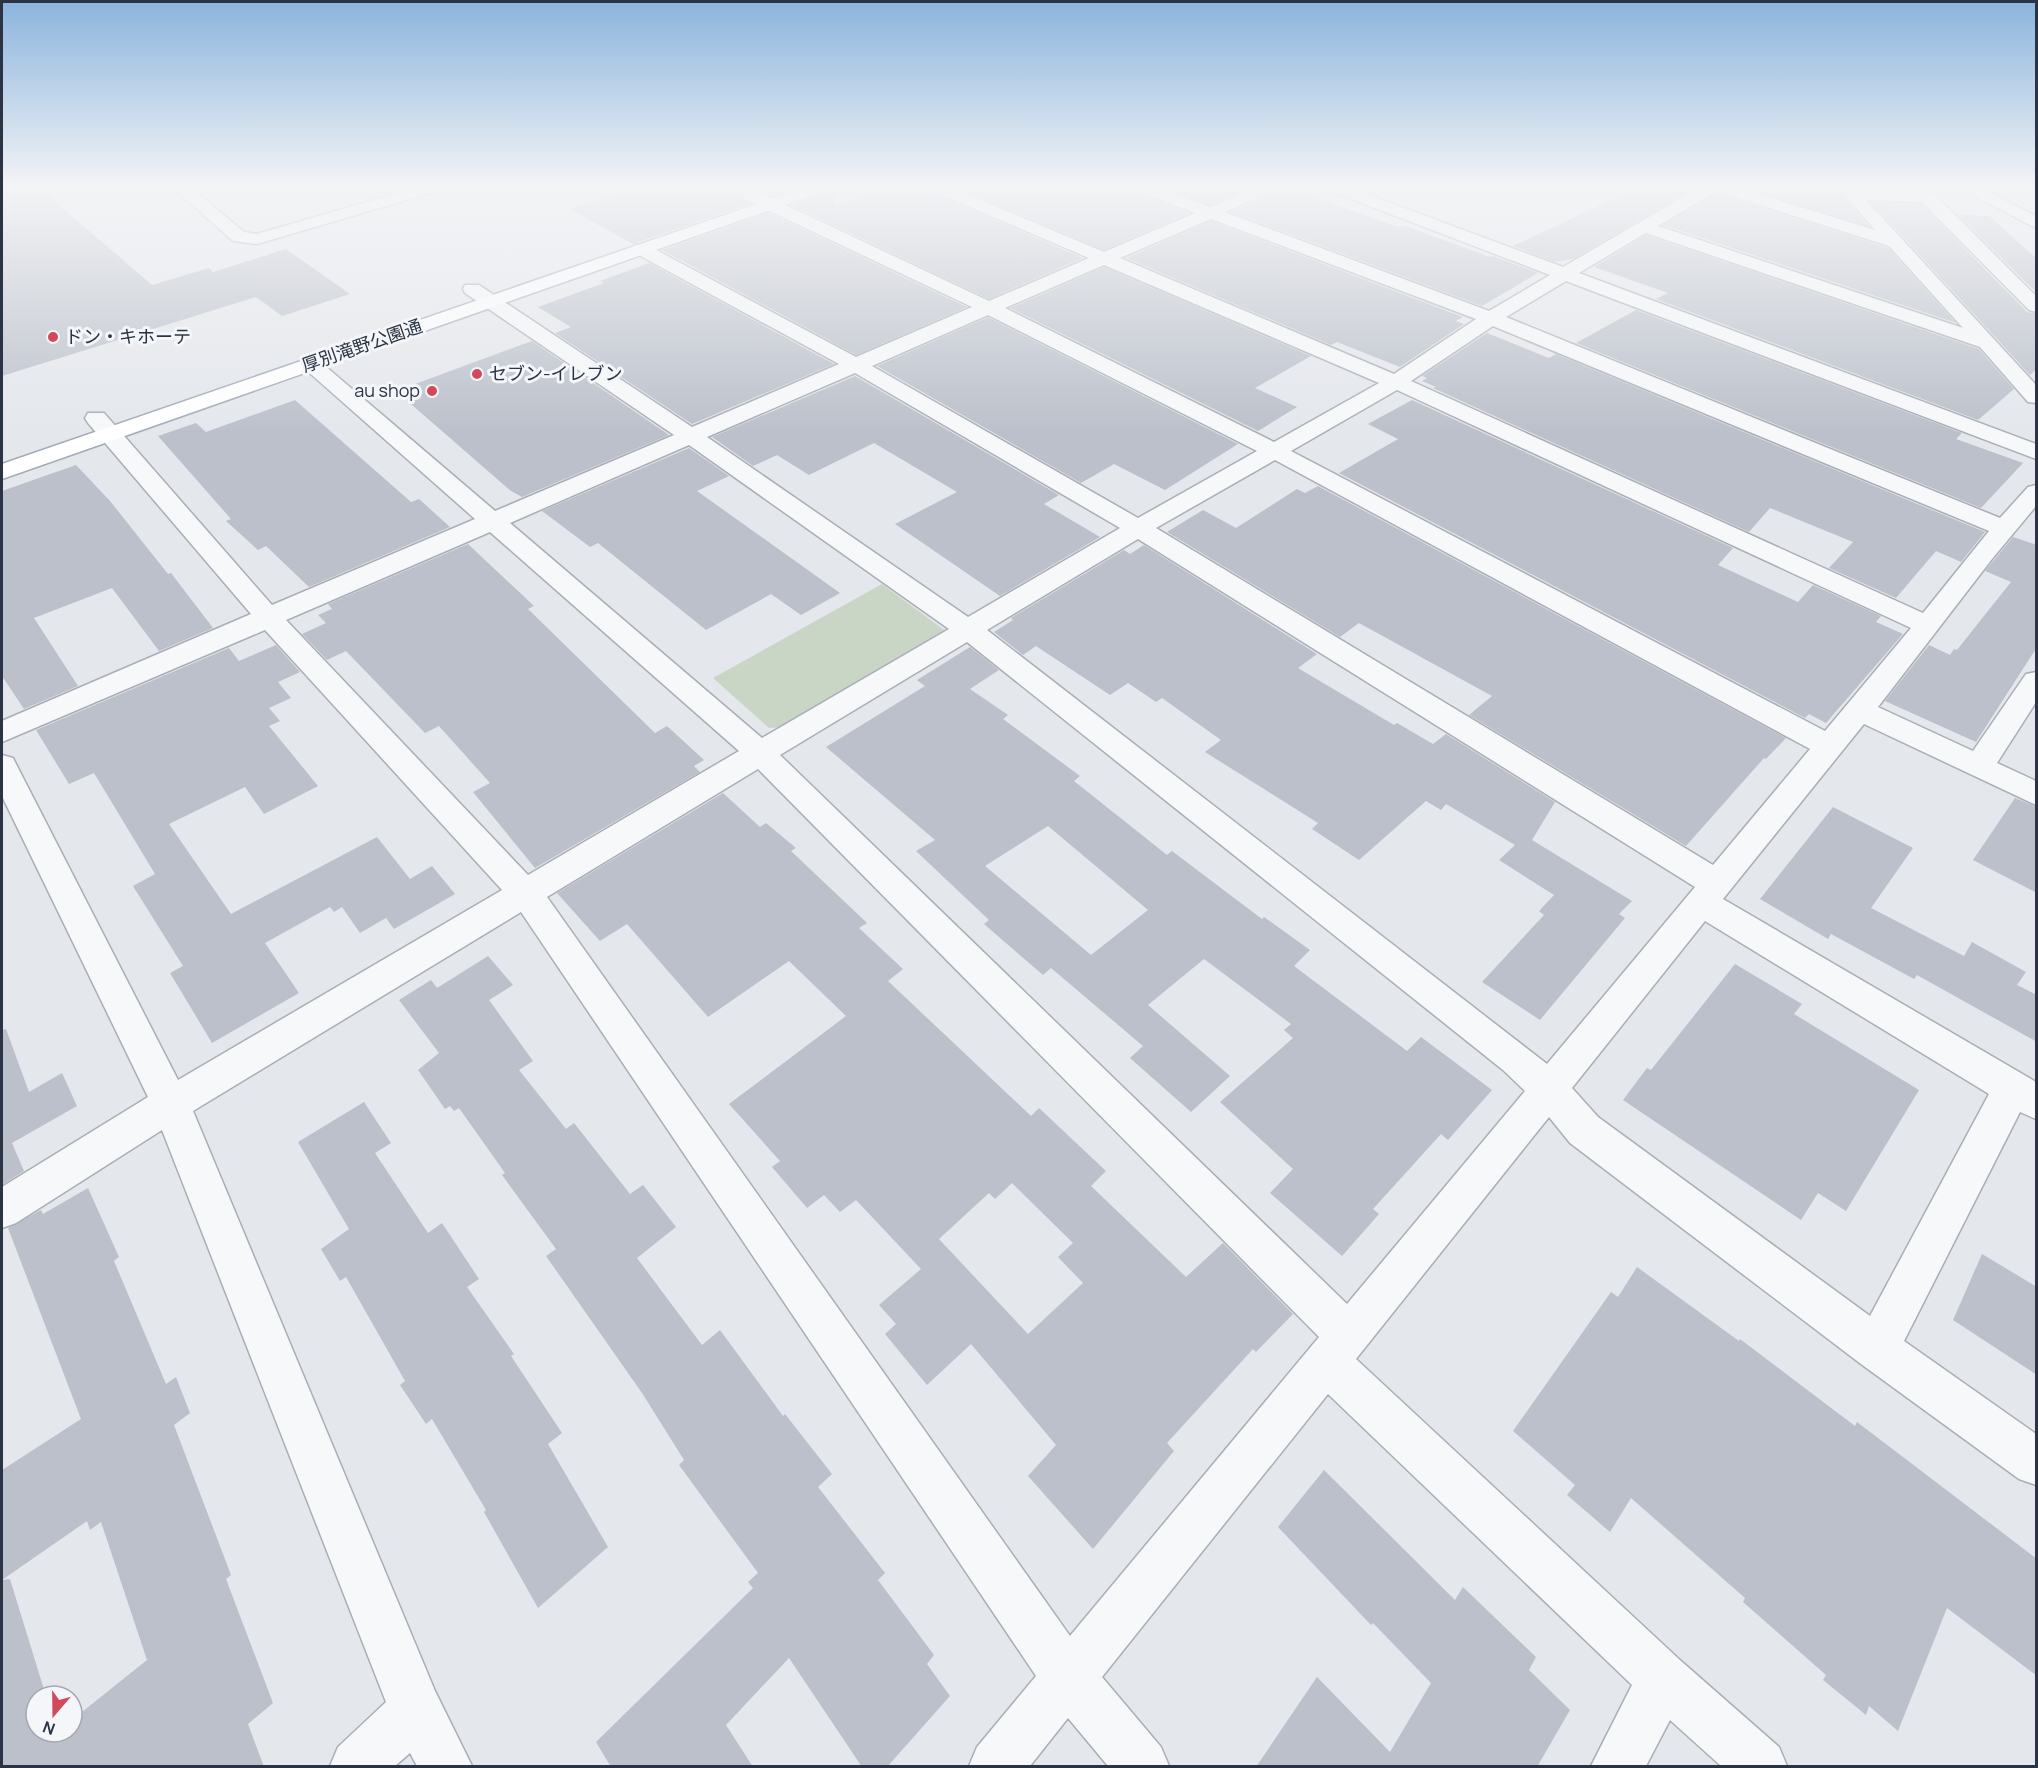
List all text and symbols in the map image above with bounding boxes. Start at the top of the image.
street label: 厚別滝野公園通 [298,313,425,377]
place label: ドン・キホーテ [65,324,191,348]
marker: ドン・キホーテ [46,330,60,344]
place label: セブン-イレブン [489,361,623,385]
marker: セブン-イレブン [470,367,484,381]
place label: au shop [354,378,420,402]
marker: au shop [425,384,439,398]
north arrow [24,1684,84,1744]
text: N [40,1716,58,1740]

